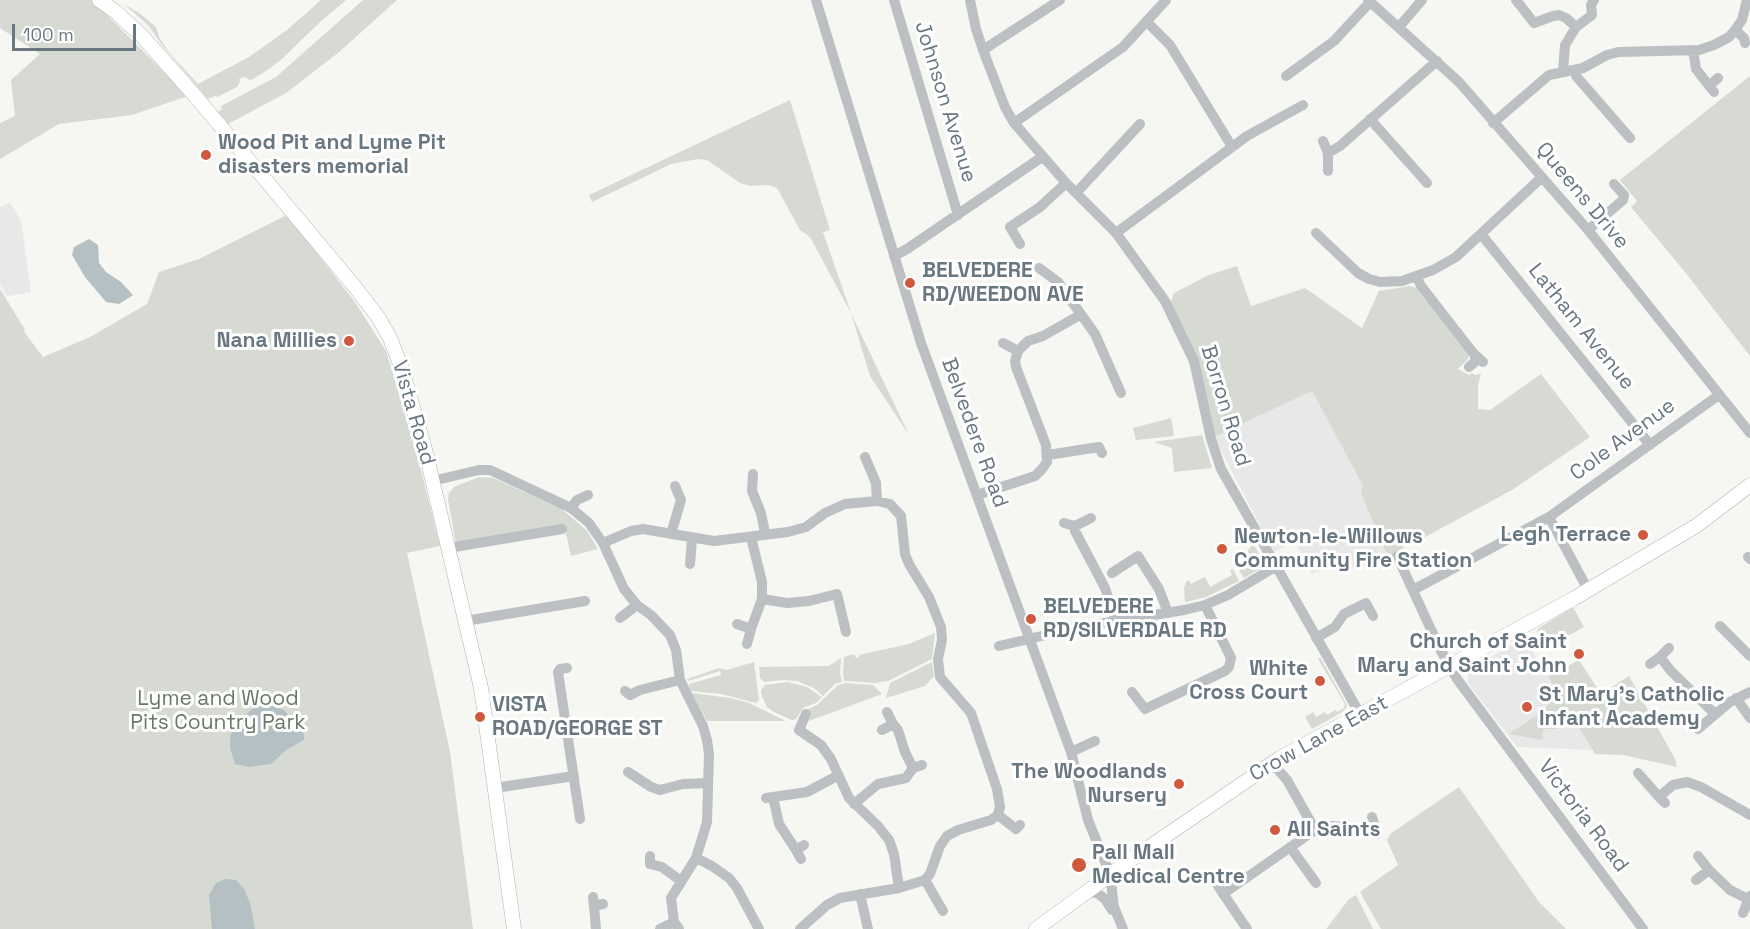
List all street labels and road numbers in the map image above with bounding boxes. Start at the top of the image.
street label: Johnson Avenue [909,18,981,186]
street label: Queens Drive [1530,138,1634,254]
street label: Latham Avenue [1522,259,1640,395]
street label: Borron Road [1195,342,1255,470]
street label: Belvedere Road [935,355,1013,511]
street label: Vista Road [386,358,440,468]
street label: Cole Avenue [1566,393,1680,487]
street label: Crow Lane East [1245,691,1393,787]
street label: Victoria Road [1532,755,1634,877]

